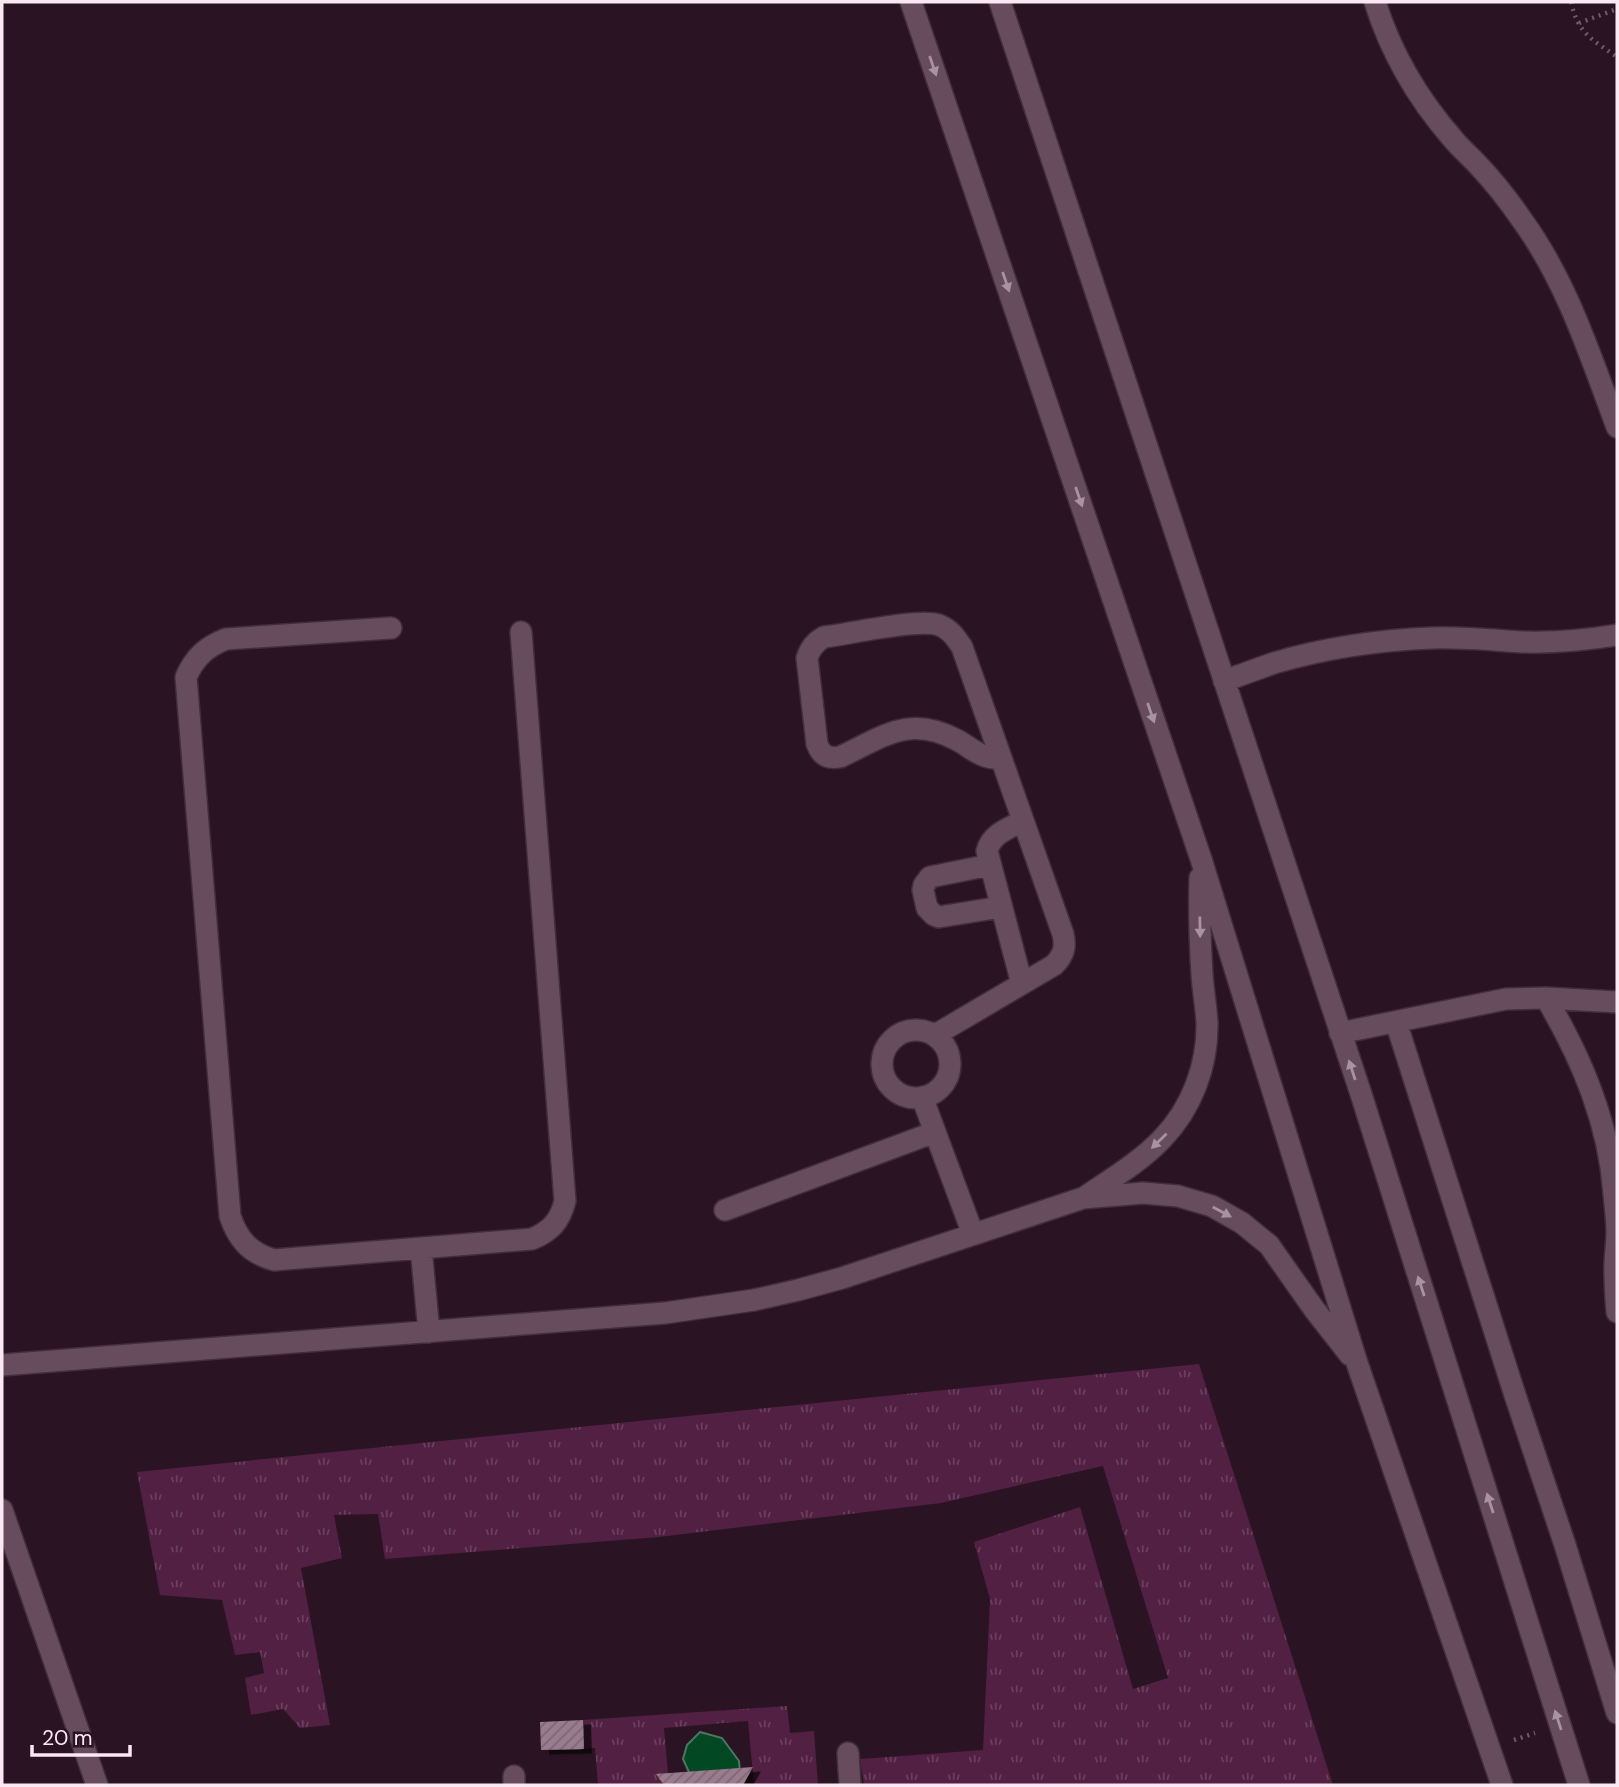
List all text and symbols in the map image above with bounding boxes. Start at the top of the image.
one-way arrow [928,56,939,77]
one-way arrow [1001,272,1012,293]
one-way arrow [1074,487,1085,508]
one-way arrow [1146,703,1157,724]
one-way arrow [1194,916,1206,938]
one-way arrow [1347,1059,1357,1080]
one-way arrow [1151,1132,1168,1148]
one-way arrow [1212,1206,1232,1218]
one-way arrow [1415,1276,1426,1297]
one-way arrow [1484,1493,1494,1514]
one-way arrow [1552,1710,1563,1731]
scale bar [32,1714,130,1758]
text: 20 m [42,1724,93,1752]

